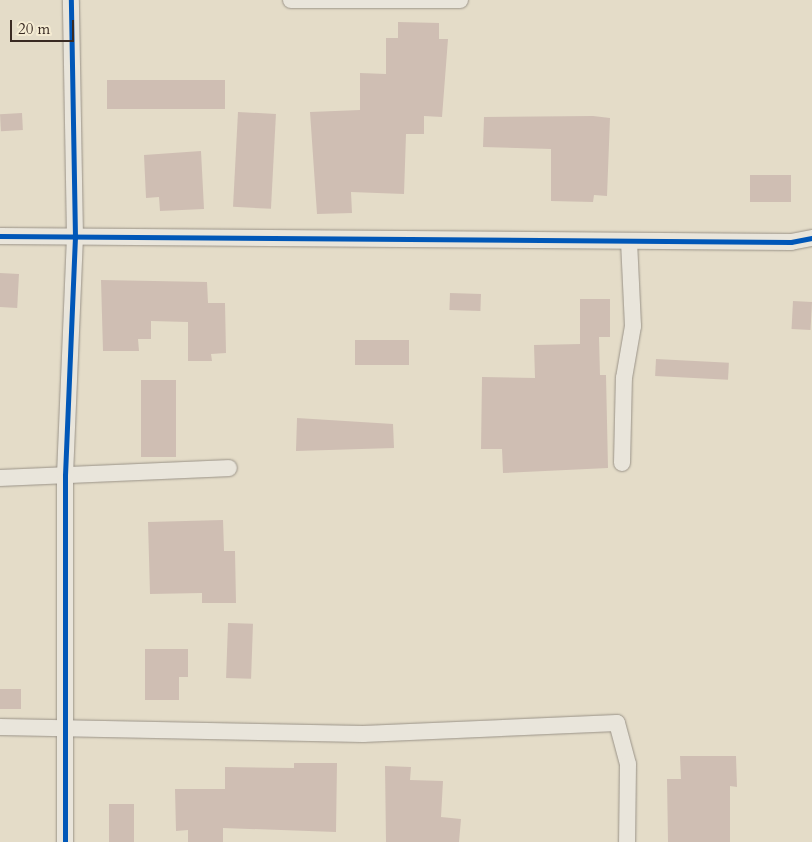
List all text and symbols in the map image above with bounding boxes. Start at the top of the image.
scale bar [12,10,76,42]
text: 20 m [18,19,50,39]

